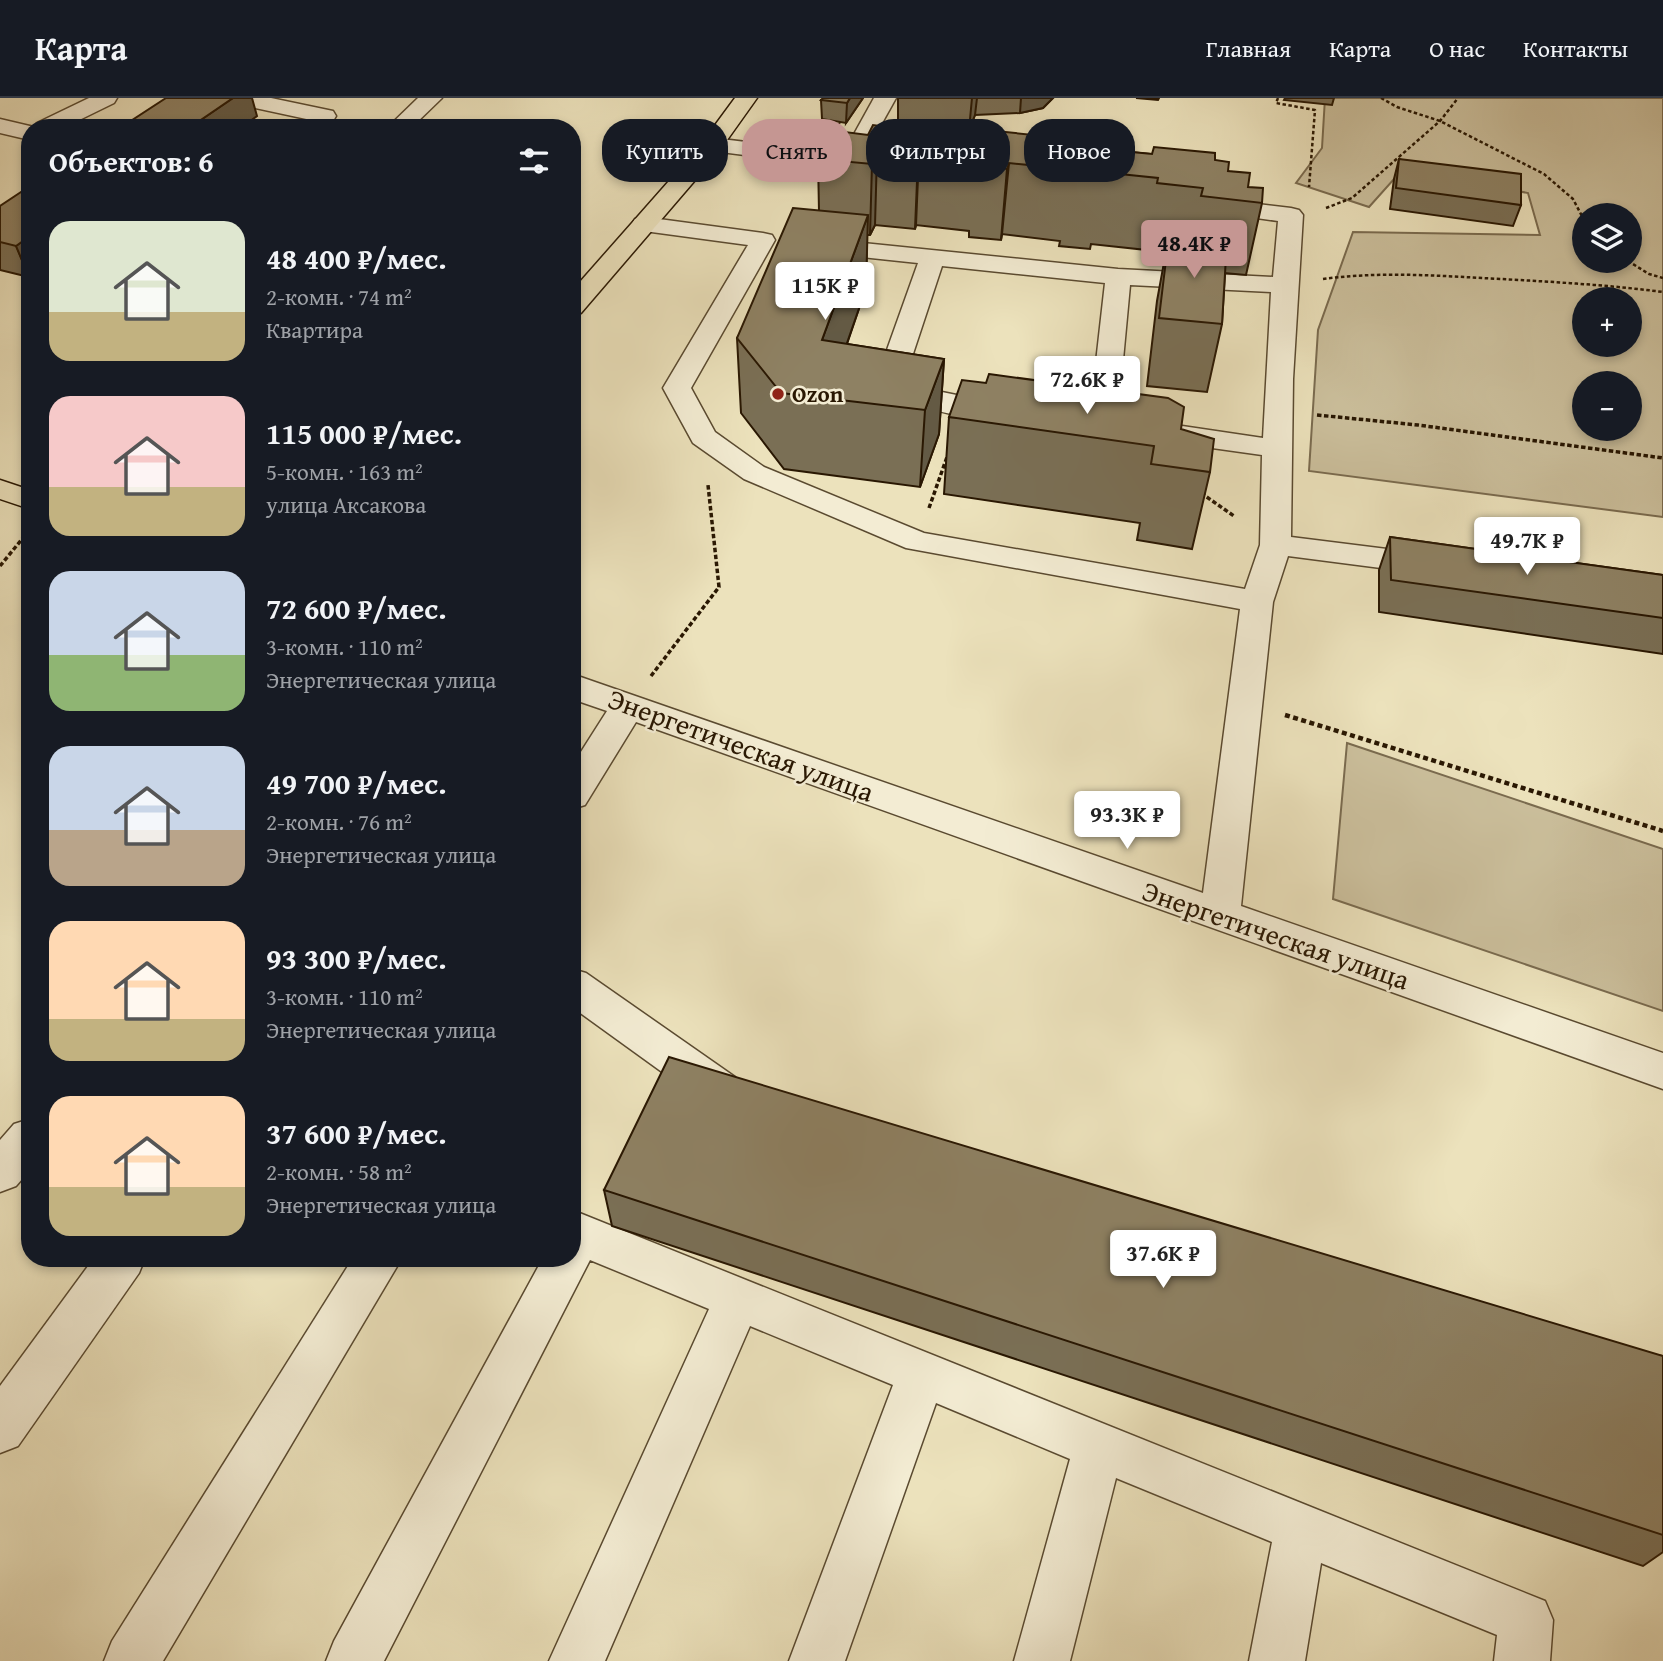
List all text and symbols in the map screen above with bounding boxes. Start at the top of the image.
text: Карта [35,24,127,72]
text: Главная [1206,31,1291,66]
text: Карта [1329,31,1391,66]
text: О нас [1429,31,1485,66]
text: Контакты [1523,31,1628,66]
chip: Купить [602,119,728,182]
chip: Снять [742,119,852,182]
chip: Фильтры [866,119,1010,182]
chip: Новое [1024,119,1135,182]
text: Объектов: 6 [49,139,213,183]
icon: filters [515,142,553,180]
map controls [1572,203,1642,441]
button: layers [1572,203,1642,273]
pin: 48.4K ₽ [1129,220,1259,280]
text: 48.4K ₽ [1157,226,1231,259]
text: 48 400 ₽/мес. [266,236,447,280]
icon: home [105,249,189,333]
pin: 115K ₽ [768,262,882,322]
text: 115K ₽ [791,268,859,301]
text: 2-комн. · 74 m² [266,280,412,313]
button: + [1572,287,1642,357]
text: Квартира [266,313,363,346]
pin: 72.6K ₽ [1022,356,1152,416]
text: 72.6K ₽ [1050,362,1124,395]
button: − [1572,371,1642,441]
place label: Ozon [792,377,844,410]
marker: Ozon [770,386,786,402]
text: 115 000 ₽/мес. [266,411,462,455]
icon: home [105,424,189,508]
text: 5-комн. · 163 m² [266,455,423,488]
text: улица Аксакова [266,488,426,521]
pin: 49.7K ₽ [1462,518,1592,577]
text: 49.7K ₽ [1490,523,1564,556]
text: 72 600 ₽/мес. [266,586,447,630]
icon: home [105,599,189,683]
text: 3-комн. · 110 m² [266,630,423,663]
text: Энергетическая улица [266,663,496,696]
street label: Энергетическая улица [603,677,880,812]
text: 49 700 ₽/мес. [266,761,447,805]
icon: home [105,774,189,858]
pin: 93.3K ₽ [1062,792,1192,851]
text: 93.3K ₽ [1090,797,1164,830]
text: 2-комн. · 76 m² [266,805,412,838]
text: Энергетическая улица [266,838,496,871]
street label: Энергетическая улица [1137,870,1416,1000]
text: 93 300 ₽/мес. [266,936,447,980]
icon: home [105,949,189,1033]
text: 3-комн. · 110 m² [266,980,423,1013]
text: Энергетическая улица [266,1013,496,1046]
text: 37 600 ₽/мес. [266,1111,447,1155]
icon: home [105,1124,189,1208]
text: 2-комн. · 58 m² [266,1155,412,1188]
text: Энергетическая улица [266,1188,496,1221]
pin: 37.6K ₽ [1098,1230,1228,1290]
text: 37.6K ₽ [1126,1236,1200,1269]

